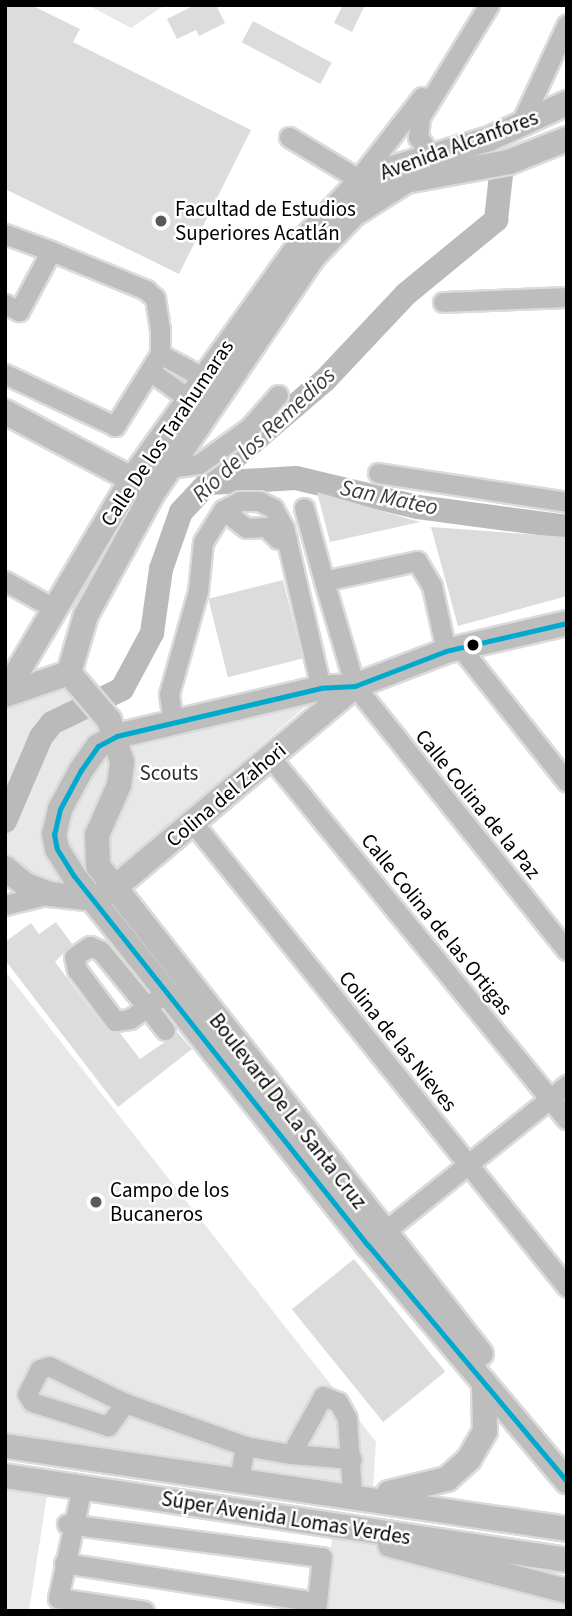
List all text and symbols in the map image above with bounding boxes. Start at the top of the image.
street label: Avenida Alcanfores [377,105,541,185]
place label: Facultad de Estudios Superiores Acatlán [175,196,356,246]
marker: Facultad de Estudios Superiores Acatlán [153,213,169,229]
street label: Calle De los Tarahumaras [95,335,239,531]
water label: Río de los Remedios [187,362,341,508]
water label: San Mateo [338,474,440,522]
unlabelled marker [466,638,480,652]
street label: Calle Colina de la Paz [410,724,546,884]
street label: Colina del Zahori [161,738,291,852]
park label: Scouts [140,760,198,786]
street label: Calle Colina de las Ortigas [356,828,518,1020]
street label: Colina de las Nieves [334,966,462,1116]
street label: Boulevard De La Santa Cruz [204,1008,372,1214]
place label: Campo de los Bucaneros [110,1177,229,1227]
marker: Campo de los Bucaneros [88,1194,104,1210]
street label: Súper Avenida Lomas Verdes [160,1486,412,1550]

